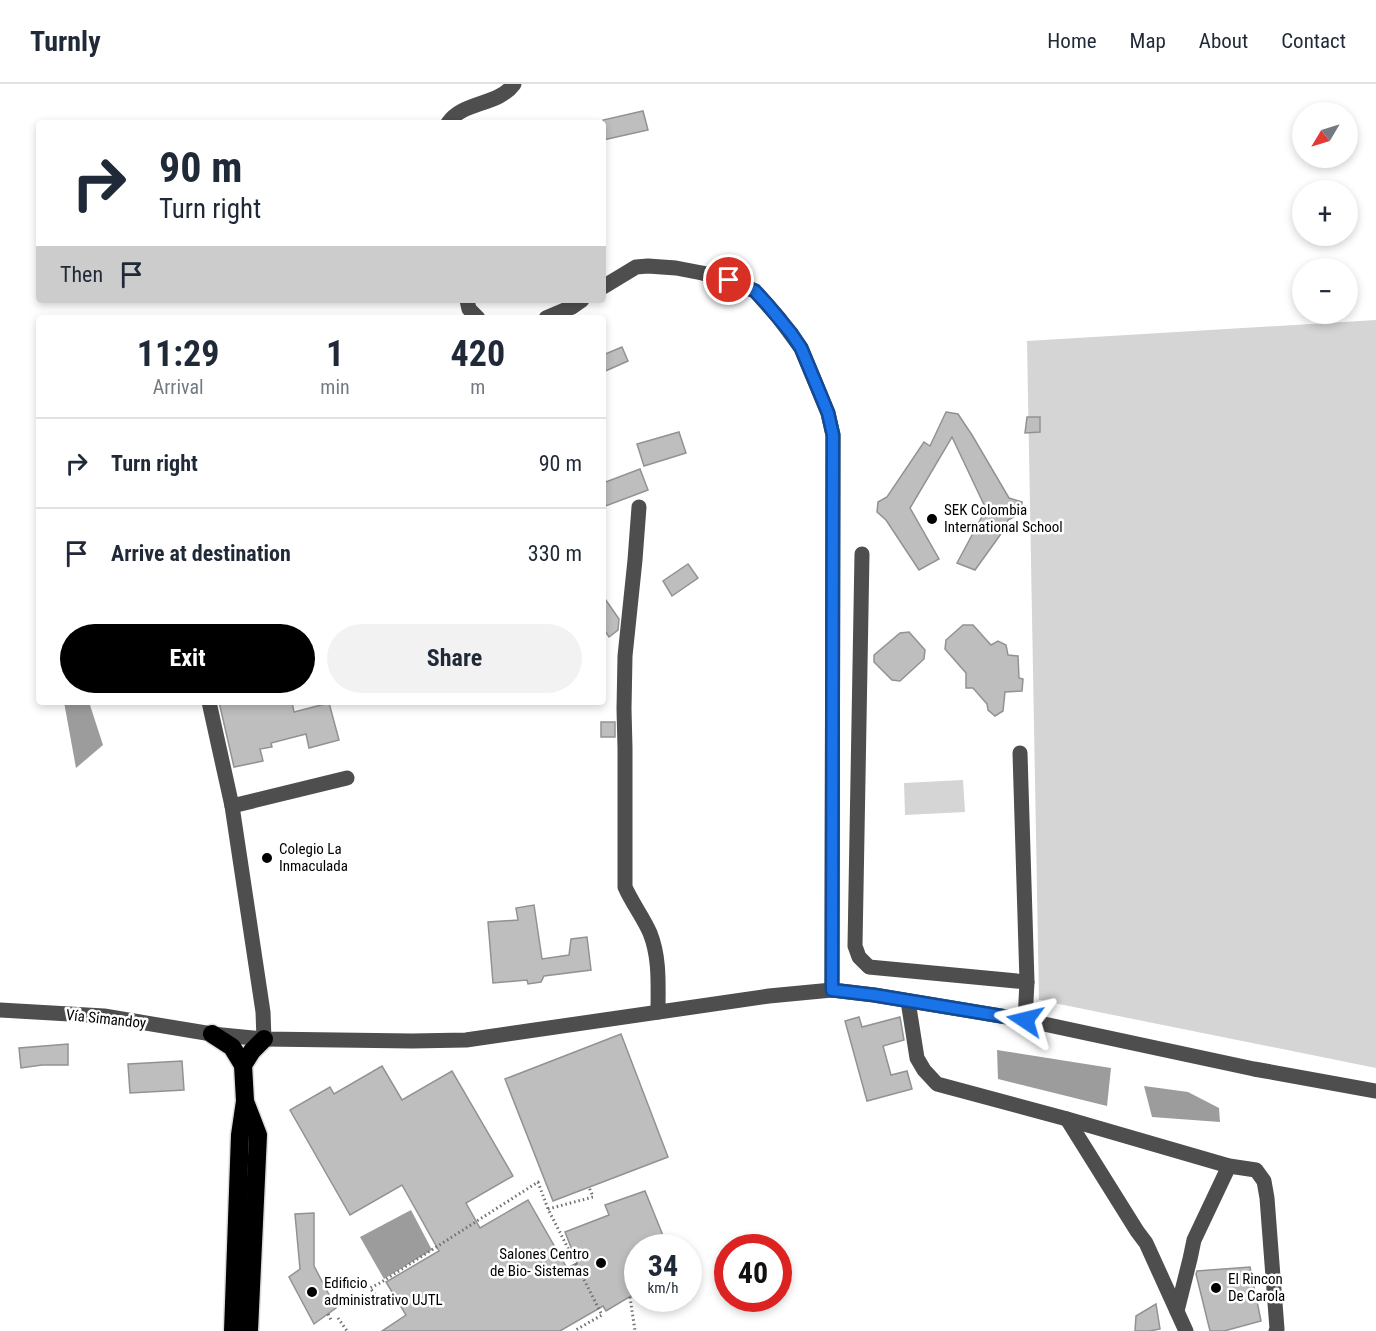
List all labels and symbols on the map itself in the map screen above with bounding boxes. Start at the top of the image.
north arrow [1292,102,1358,168]
pin [703,254,754,305]
place label: SEK Colombia International School [944,501,1063,536]
marker: SEK Colombia International School [925,512,939,526]
place label: Colegio La Inmaculada [279,840,348,875]
marker: Colegio La Inmaculada [260,851,274,865]
position arrow [993,988,1057,1052]
street label: Vía Simandoy [65,1006,147,1032]
speed limit sign: 40 [714,1234,792,1312]
place label: Salones Centro de Bio- Sistemas [490,1245,589,1280]
marker: Salones Centro de Bio- Sistemas [594,1256,608,1270]
place label: El Rincon De Carola [1228,1270,1285,1305]
place label: Edificio administrativo UJTL [324,1274,443,1309]
marker: El Rincon De Carola [1209,1281,1223,1295]
marker: Edificio administrativo UJTL [305,1285,319,1299]

